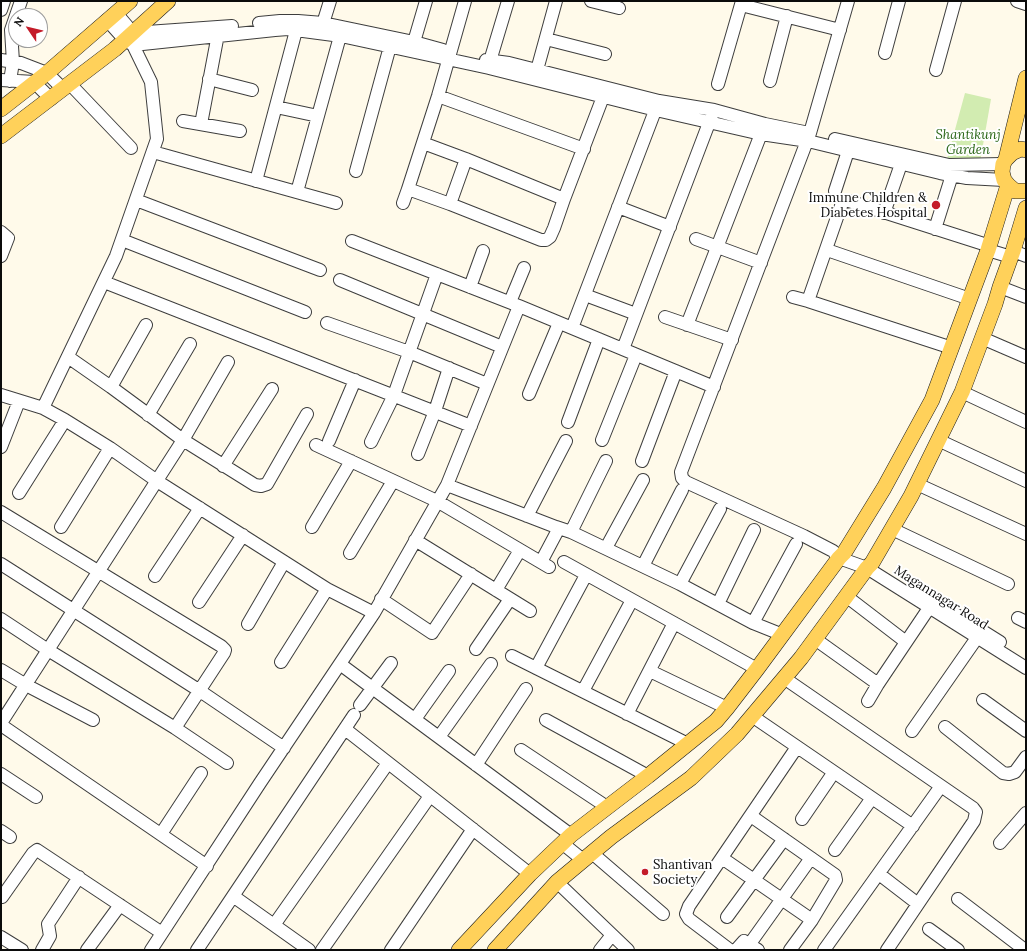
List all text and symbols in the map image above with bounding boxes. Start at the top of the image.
north arrow [8,8,48,48]
text: N [11,14,27,29]
park label: Shantikunj Garden [935,127,1001,158]
place label: Immune Children & Diabetes Hospital [809,190,927,221]
marker: Immune Children & Diabetes Hospital [930,199,942,211]
street label: Magannagar Road [891,563,991,633]
place label: Shantivan Society [653,857,712,888]
marker: Shantivan Society [640,867,650,877]

